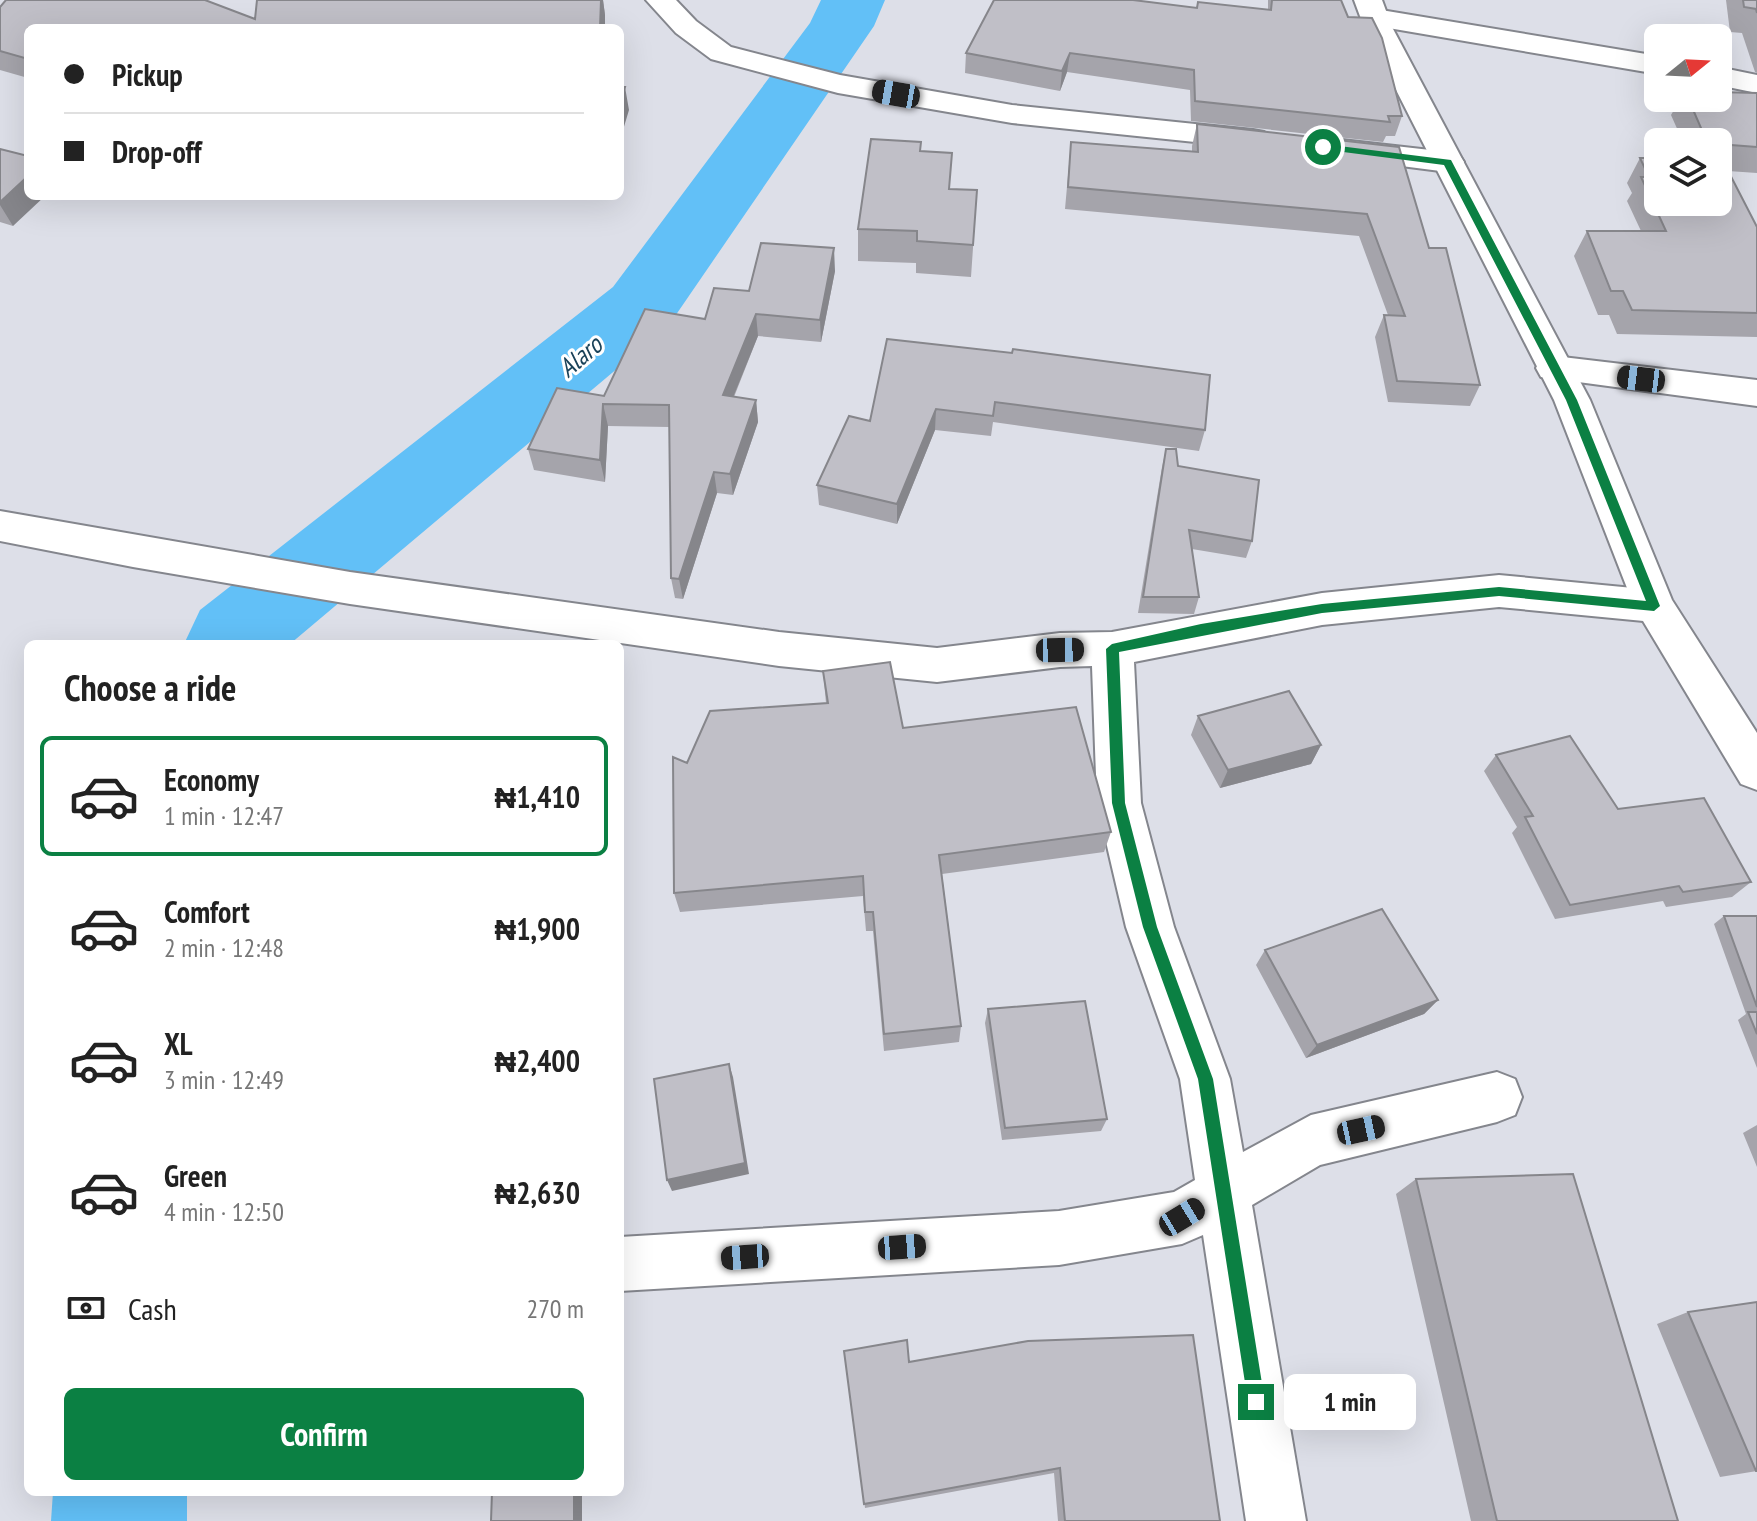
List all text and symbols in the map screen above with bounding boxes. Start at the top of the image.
north arrow [1644,24,1732,112]
map controls [1644,24,1732,216]
text: Pickup [112,55,183,94]
car [870,78,922,110]
button: layers [1644,128,1732,216]
route start [1305,129,1341,165]
text: Drop-off [112,132,202,171]
water label: Alaro [551,327,610,384]
car [1616,364,1666,394]
car [1036,638,1084,662]
text: Choose a ride [64,664,236,711]
icon: car [68,760,140,832]
text: Economy [164,760,259,799]
text: ₦1,410 [494,777,580,816]
text: 1 min · 12:47 [164,799,284,832]
icon: car [68,892,140,964]
text: Comfort [164,892,250,931]
text: ₦1,900 [494,909,580,948]
text: 2 min · 12:48 [164,931,284,964]
icon: car [68,1024,140,1096]
text: XL [164,1024,193,1063]
text: ₦2,400 [494,1041,580,1080]
text: 3 min · 12:49 [164,1063,284,1096]
car [1335,1113,1387,1147]
icon: car [68,1156,140,1228]
text: Green [164,1156,227,1195]
text: ₦2,630 [494,1173,580,1212]
car [1155,1194,1209,1240]
text: 4 min · 12:50 [164,1195,284,1228]
car [877,1233,927,1261]
car [720,1243,770,1271]
icon: cash [64,1286,108,1330]
text: Cash [128,1289,177,1328]
text: 270 m [526,1292,584,1325]
callout: 1 min [1284,1374,1416,1430]
route end [1238,1384,1274,1420]
text: 1 min [1324,1385,1376,1418]
button: Confirm [64,1388,584,1480]

